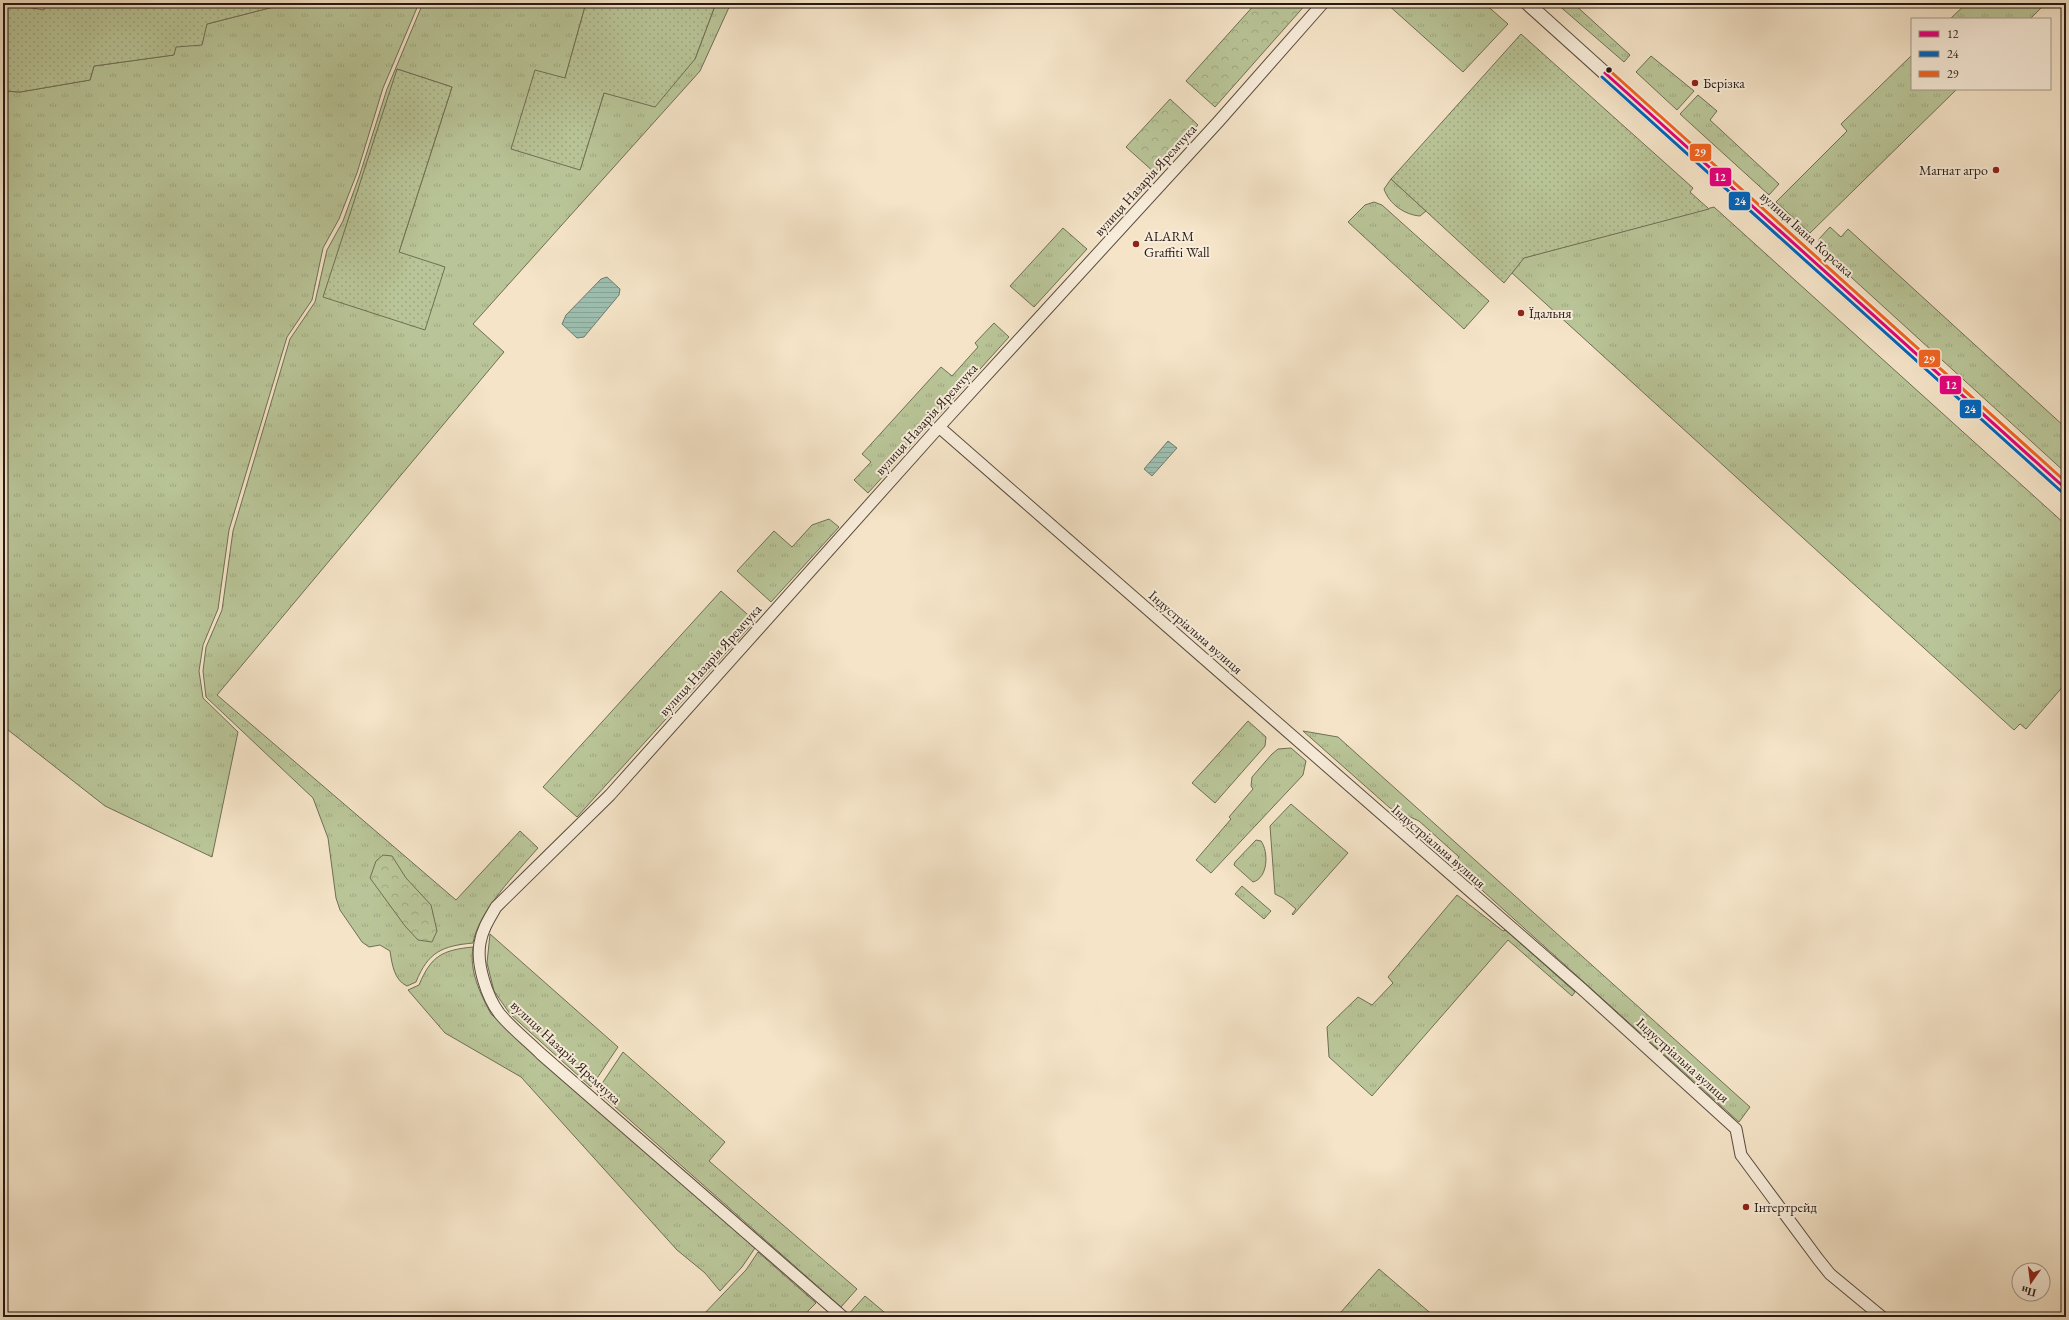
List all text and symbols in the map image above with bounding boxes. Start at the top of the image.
legend [1911,18,2051,90]
text: 12 [1947,26,1959,42]
text: 24 [1947,46,1959,62]
unlabelled marker [1604,65,1614,75]
text: 29 [1947,66,1959,82]
place label: Берізка [1703,74,1745,92]
marker: Берізка [1690,78,1700,88]
street label: вулиця Назарія Яремчука [1090,120,1200,240]
line badge: 29 [1689,143,1712,162]
text: 29 [1694,145,1706,159]
place label: Магнат агро [1919,161,1988,179]
marker: Магнат агро [1991,165,2001,175]
line badge: 12 [1709,167,1732,187]
text: 12 [1714,170,1726,184]
street label: вулиця Івана Корсака [1756,187,1858,281]
line badge: 24 [1728,191,1751,211]
text: 24 [1734,194,1746,208]
place label: ALARM Graffiti Wall [1143,227,1210,261]
marker: ALARM Graffiti Wall [1131,239,1141,249]
place label: Їдальня [1529,304,1571,322]
marker: Їдальня [1516,308,1526,318]
line badge: 29 [1918,349,1941,368]
text: 29 [1923,352,1935,366]
street label: вулиця Назарія Яремчука [871,359,981,479]
line badge: 12 [1939,375,1962,395]
text: 12 [1945,378,1957,392]
line badge: 24 [1959,399,1982,419]
text: 24 [1964,402,1976,416]
street label: Індустріальна вулиця [1145,586,1247,678]
street label: вулиця Назарія Яремчука [655,600,765,720]
street label: Індустріальна вулиця [1388,800,1490,892]
street label: вулиця Назарія Яремчука [507,996,625,1108]
street label: Індустріальна вулиця [1633,1014,1733,1106]
place label: Інтертрейд [1754,1198,1817,1216]
marker: Інтертрейд [1741,1202,1751,1212]
north arrow [2011,1262,2051,1302]
text: Пн [2019,1283,2038,1300]

